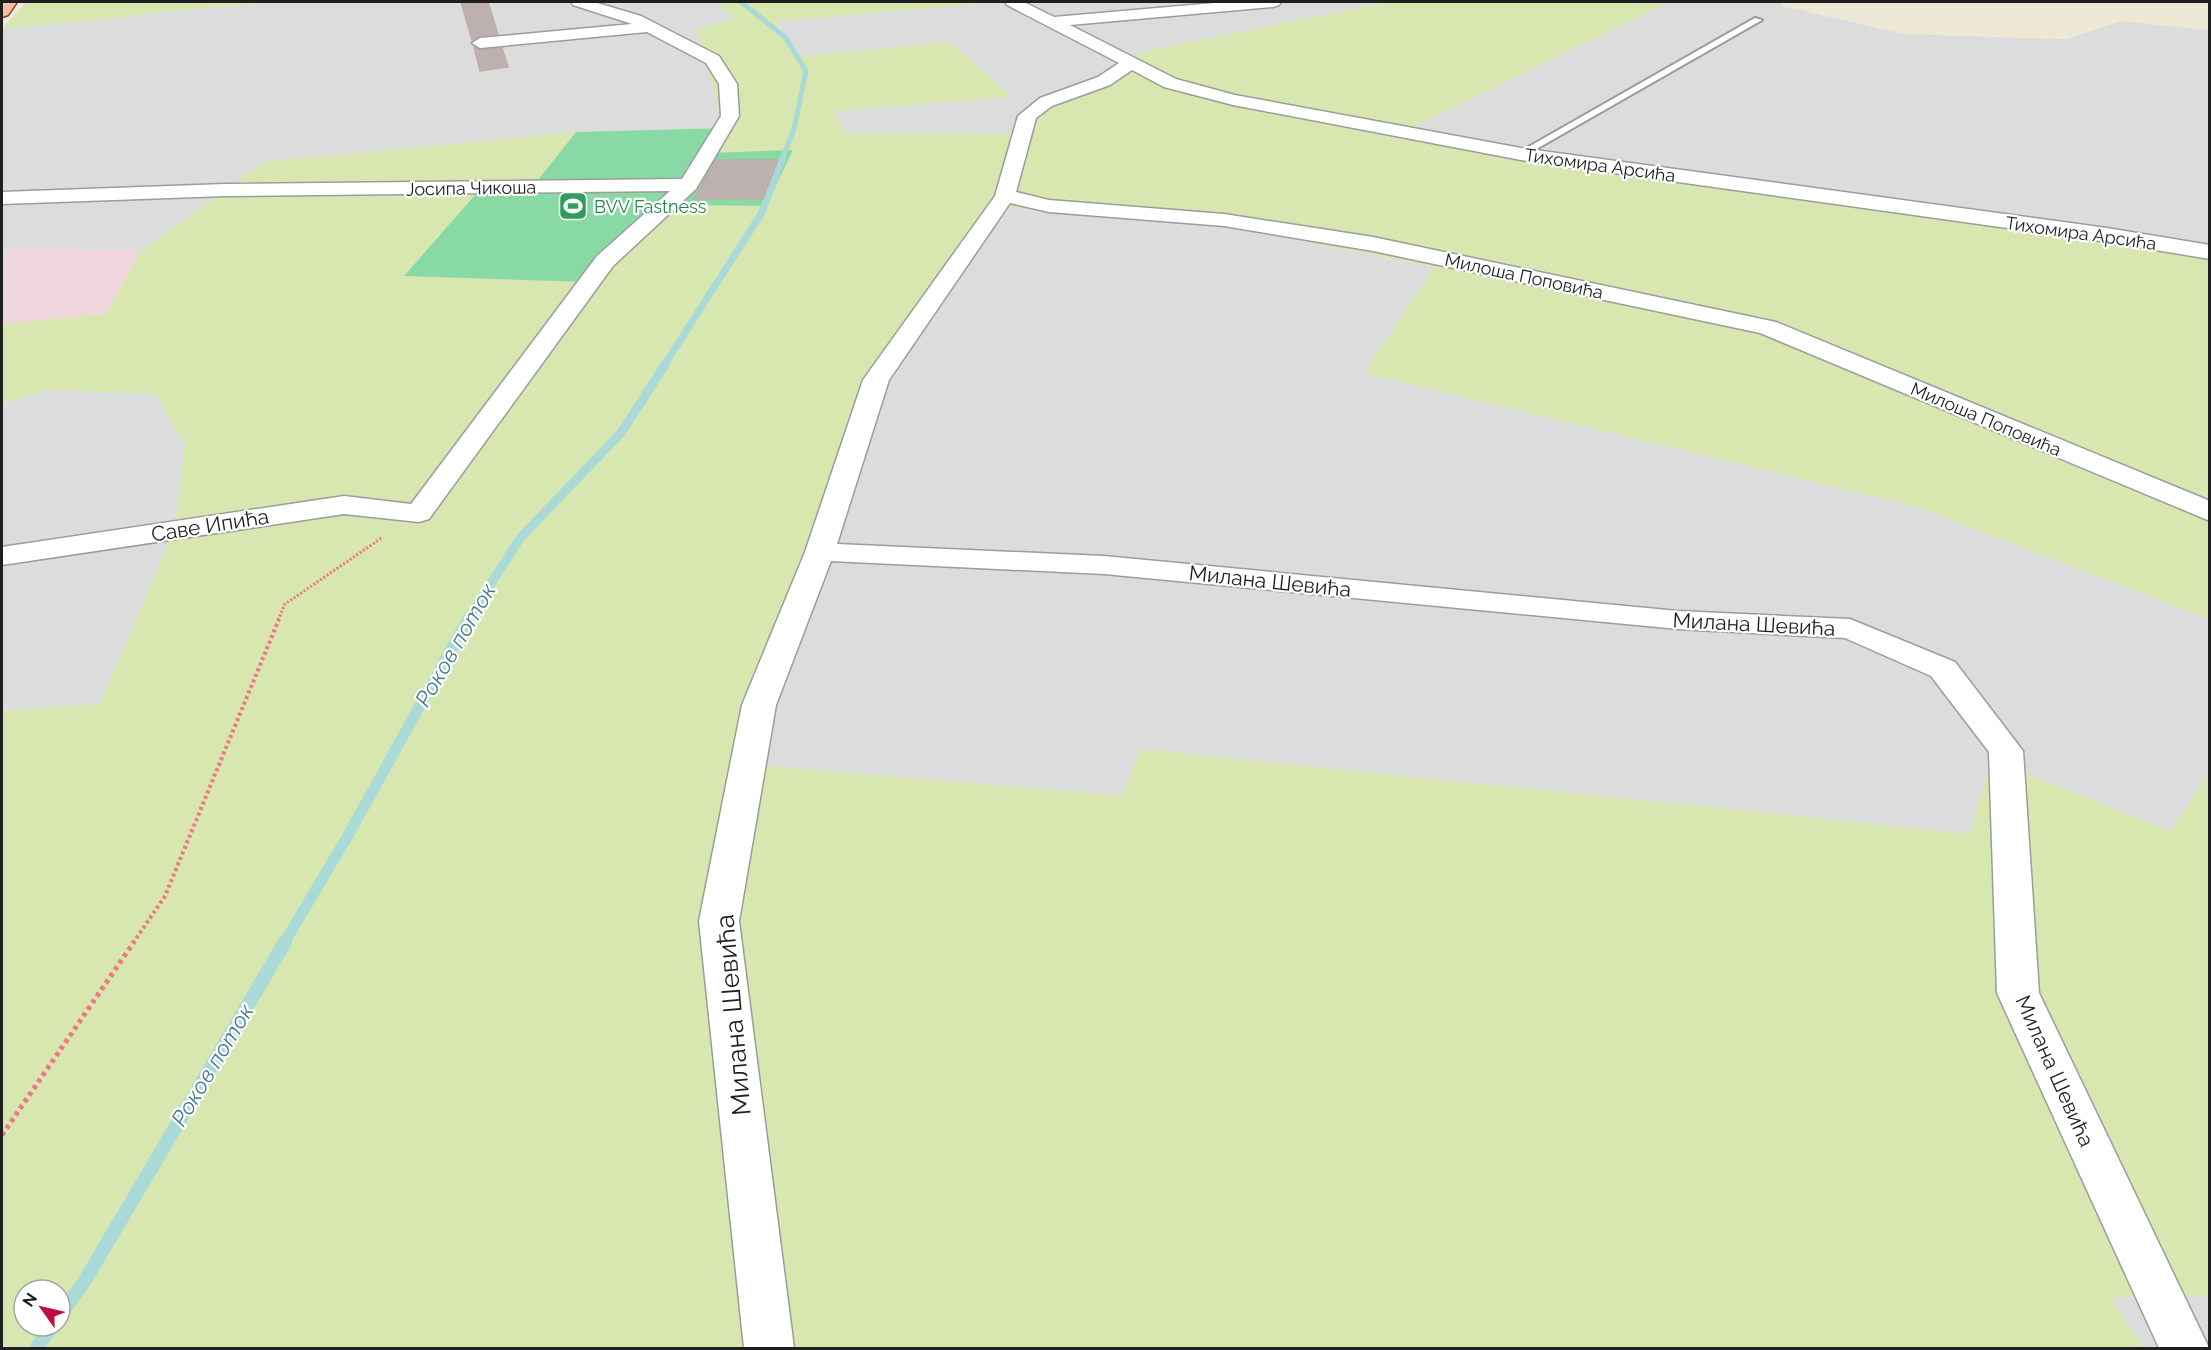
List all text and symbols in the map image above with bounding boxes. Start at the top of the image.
street label: Тихомира Арсића [1523,144,1677,186]
street label: Јосипа Чикоша [406,176,536,200]
sports icon: BVV Fastness [557,190,589,222]
place label: BVV Fastness [594,196,707,217]
street label: Тихомира Арсића [2004,212,2158,254]
street label: Милоша Поповића [1443,249,1605,303]
street label: Милоша Поповића [1908,378,2064,460]
street label: Саве Ипића [149,503,271,547]
street label: Милана Шевића [1188,560,1352,602]
water label: Роков поток [409,579,501,711]
street label: Милана Шевића [1672,607,1836,641]
street label: Милана Шевића [709,913,757,1117]
street label: Милана Шевића [2010,991,2100,1151]
water label: Роков поток [165,999,259,1131]
north arrow [12,1278,72,1338]
text: N [19,1290,41,1310]

